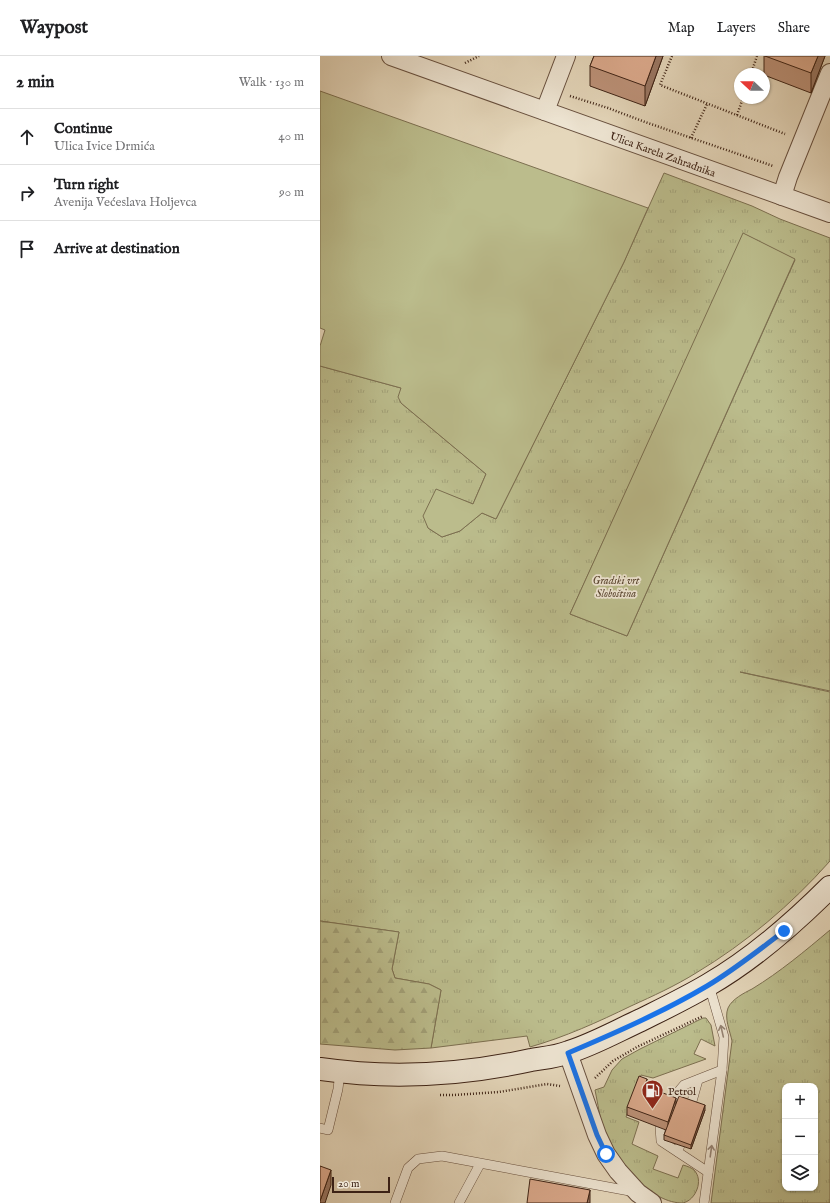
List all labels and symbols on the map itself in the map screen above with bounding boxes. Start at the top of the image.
north arrow [734,68,770,104]
street label: Ulica Karela Zahradnika [608,129,718,181]
park label: Gradski vrt Sloboština [593,574,640,601]
route end [775,922,793,940]
one-way arrow [718,1025,725,1038]
fuel station icon: Petrol [639,1078,665,1111]
place label: Petrol [668,1085,696,1099]
one-way arrow [707,1144,715,1157]
route start [597,1145,615,1163]
scale bar [332,1175,390,1194]

